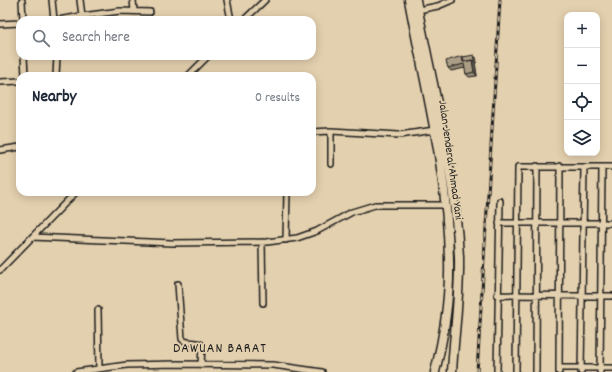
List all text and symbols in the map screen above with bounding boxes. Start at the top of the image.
map controls [564,12,600,156]
button: + [564,12,600,48]
search box [16,16,316,60]
icon: search [30,27,52,49]
text: Search here [62,27,130,49]
button: − [564,48,600,84]
button: locate [564,84,600,120]
text: Nearby [32,86,76,110]
text: 0 results [255,89,300,108]
street label: Jalan Jenderal Ahmad Yani [433,99,467,221]
button: layers [564,120,600,156]
district label: DAWUAN BARAT [173,339,267,359]

